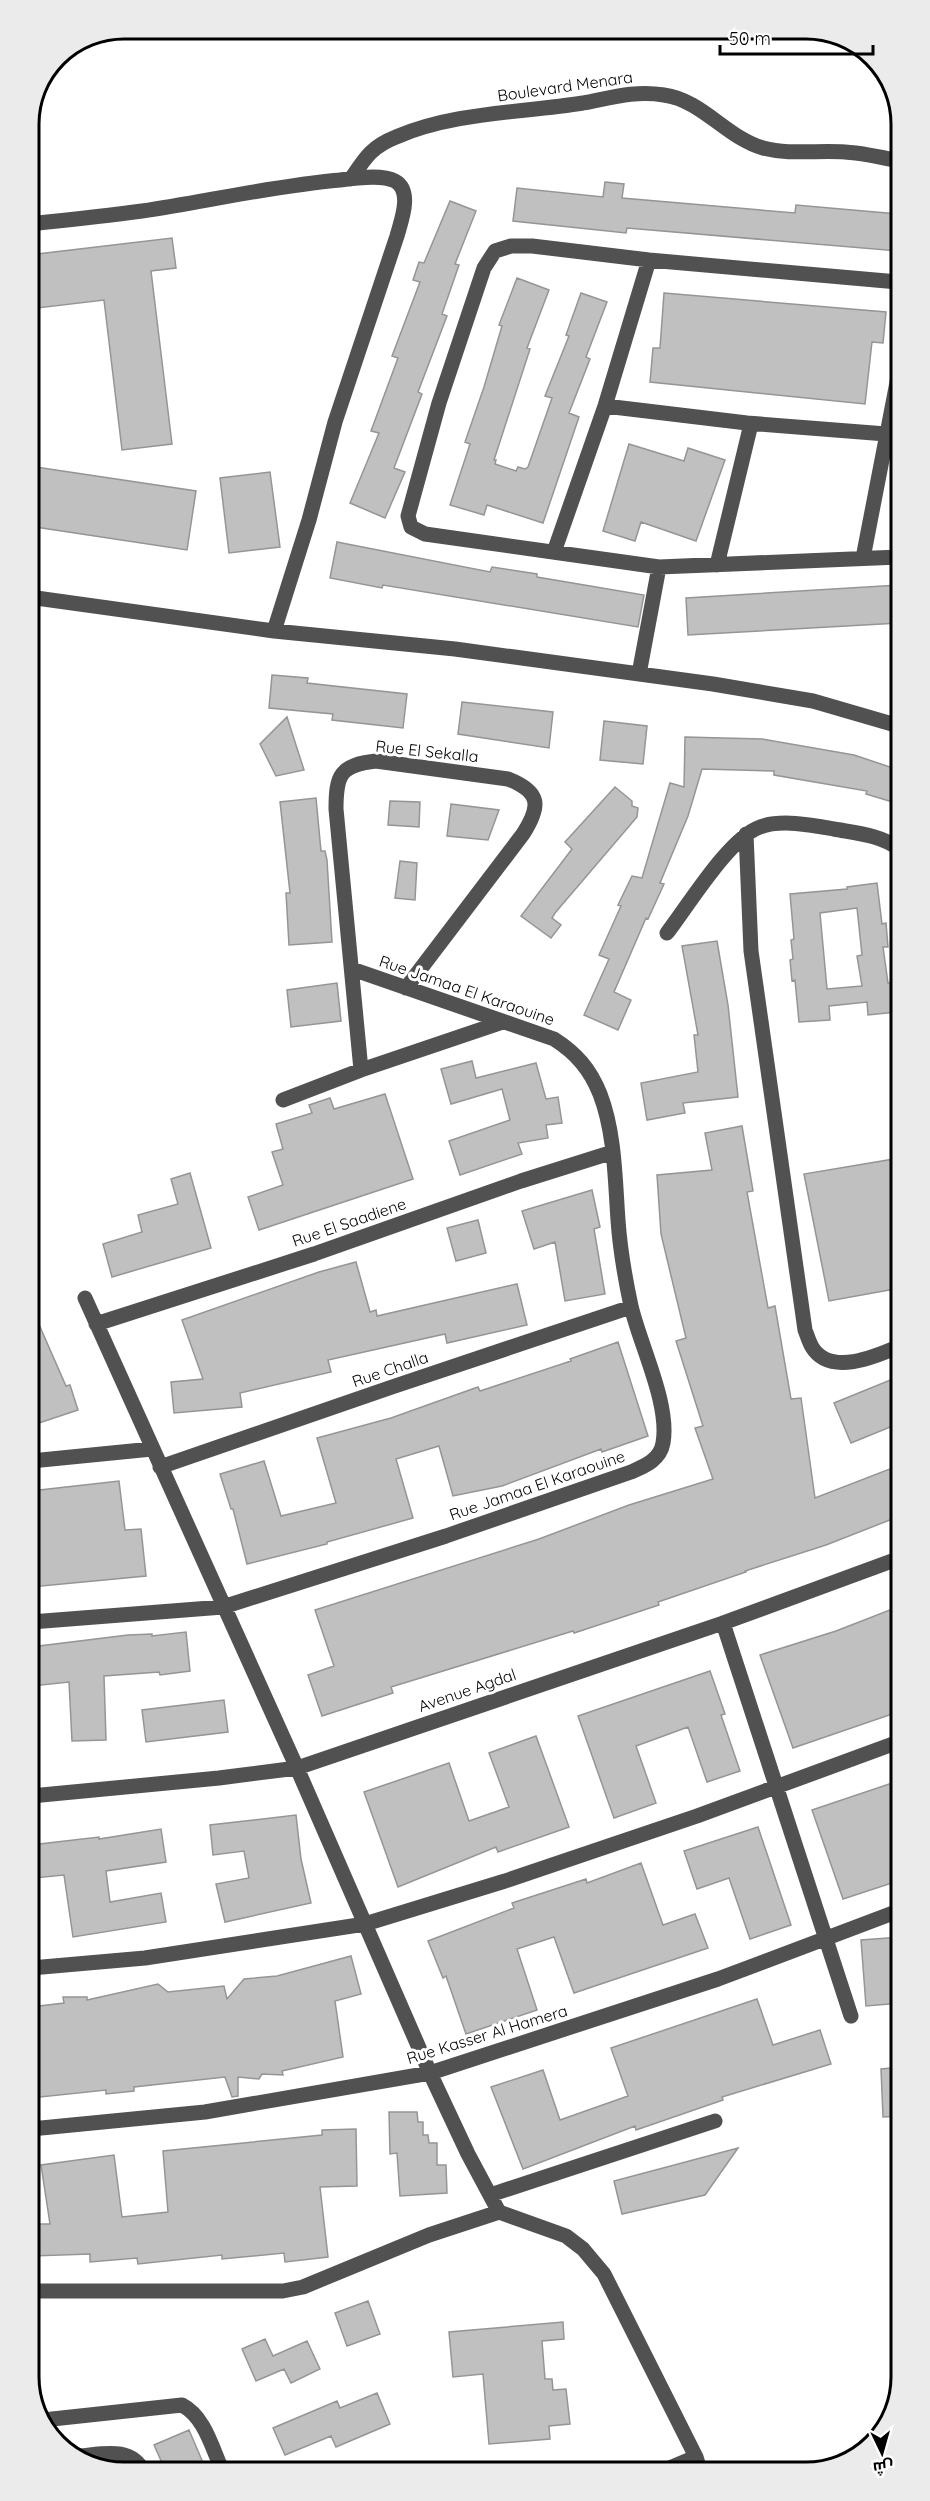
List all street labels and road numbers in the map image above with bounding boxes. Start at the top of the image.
street label: Boulevard Menara [496,67,634,105]
street label: Rue El Sekalla [374,736,480,766]
street label: Rue Jamaa El Karaouine [377,951,557,1029]
street label: Rue El Saadiene [289,1193,409,1251]
street label: Rue Challa [349,1347,431,1391]
street label: Rue Jamaa El Karaouine [447,1446,627,1524]
street label: Avenue Agdal [415,1664,519,1716]
street label: Rue Kasser Al Hamera [404,2000,570,2068]

